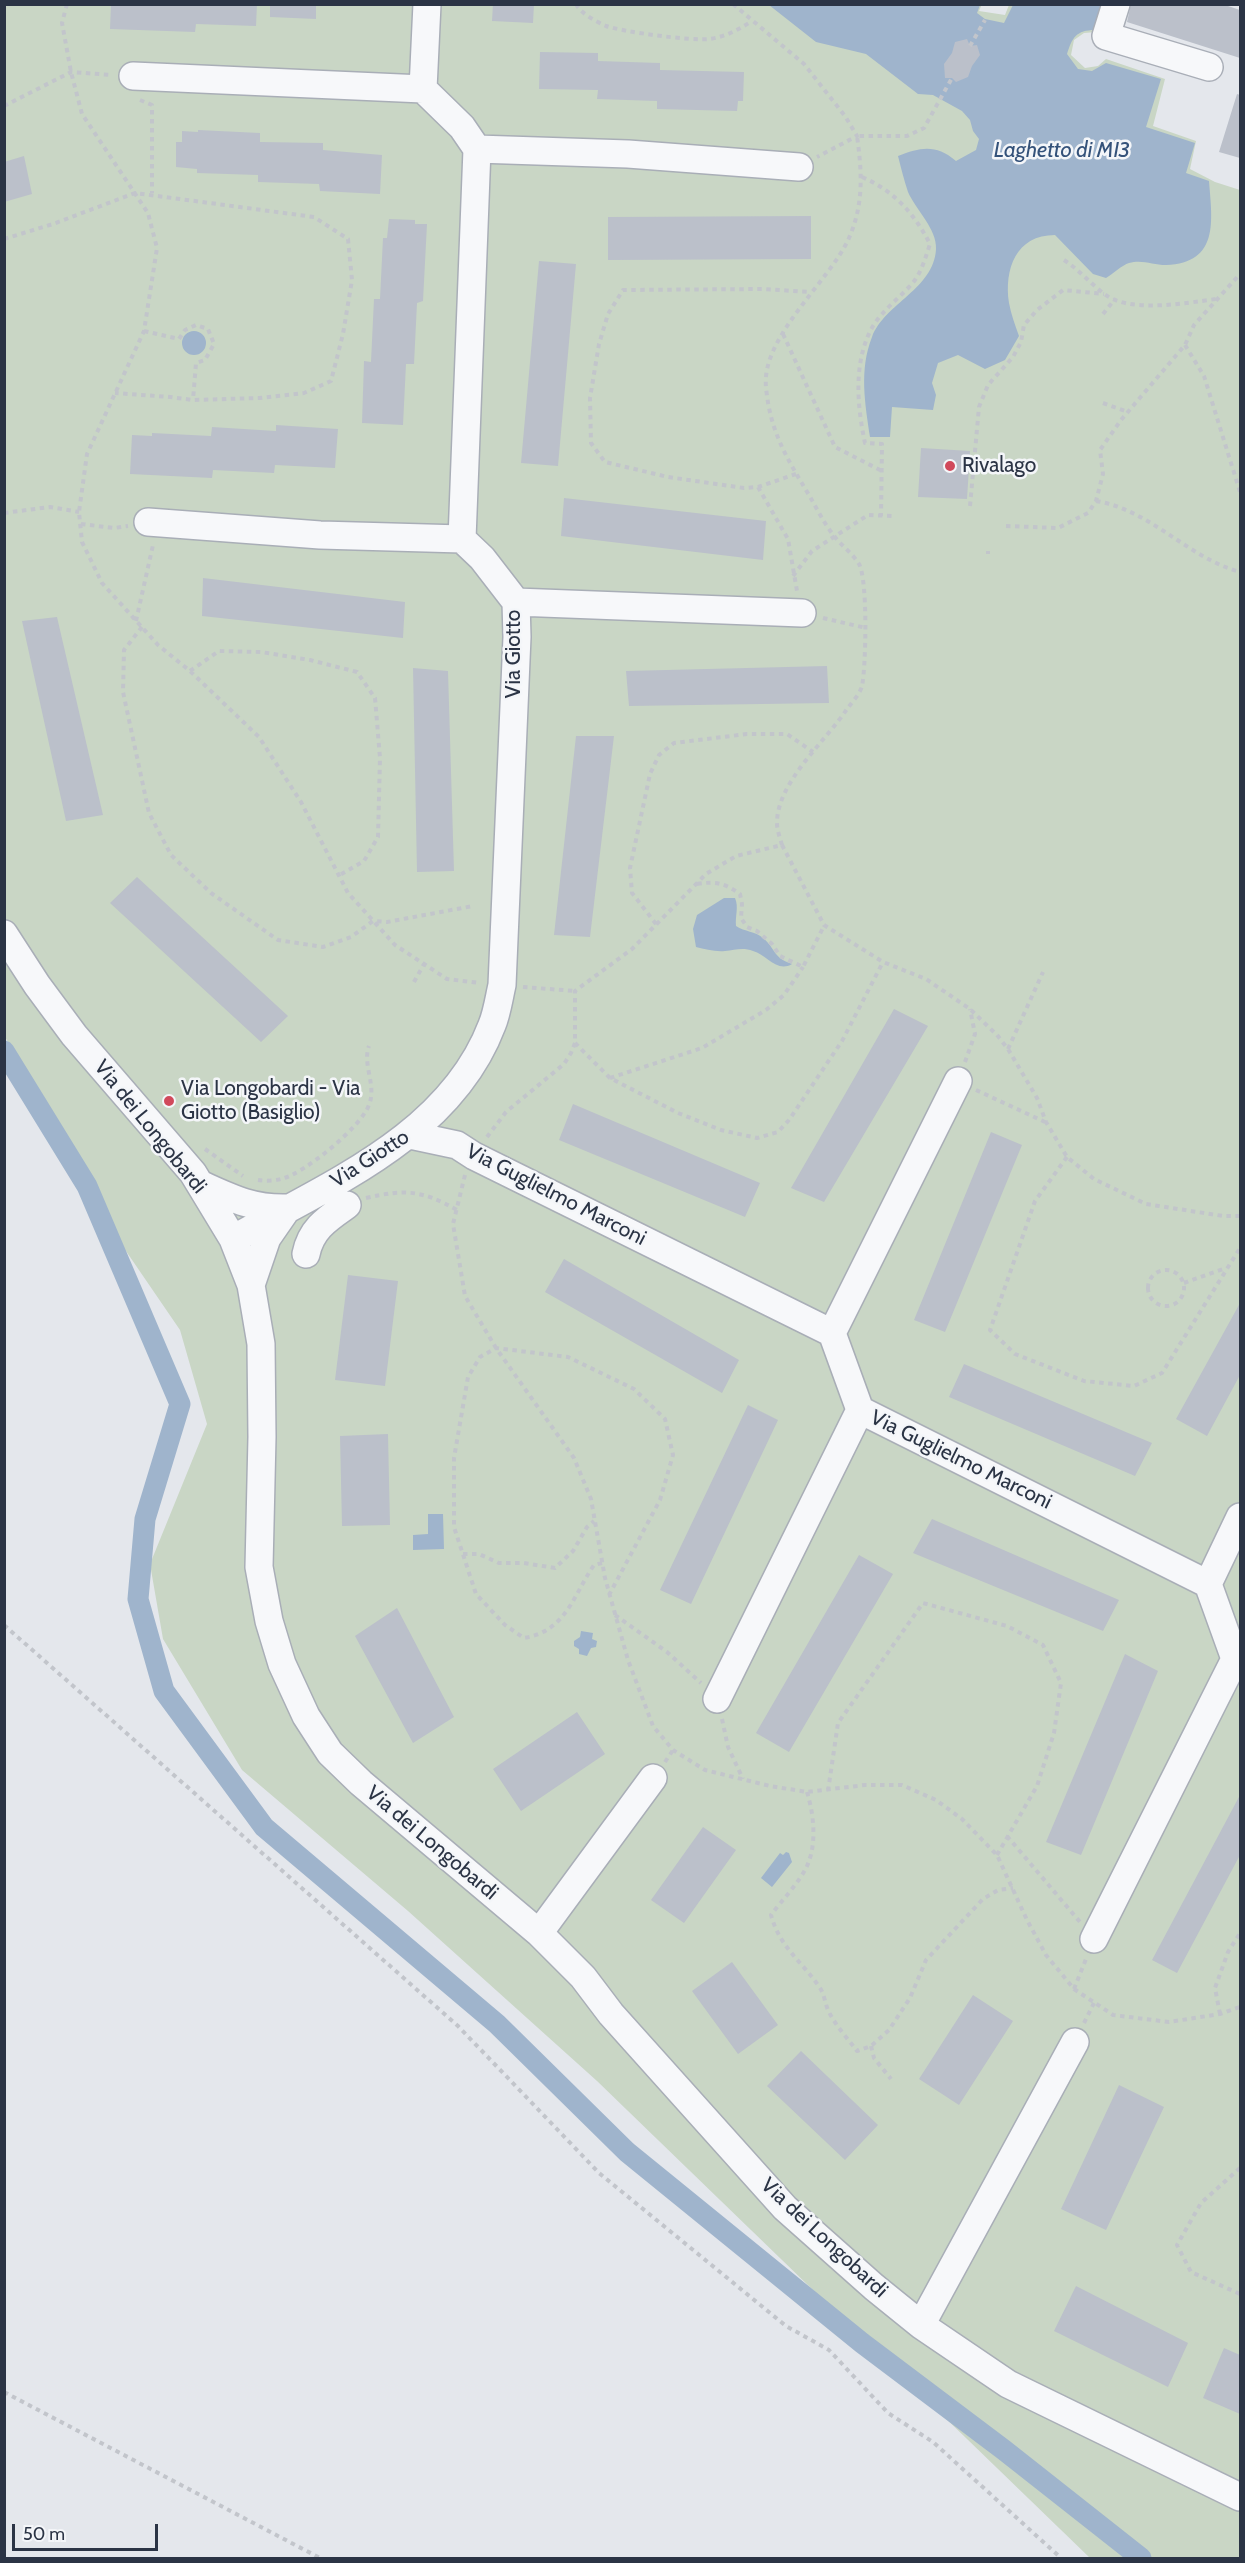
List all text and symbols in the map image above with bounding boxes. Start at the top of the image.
water label: Laghetto di MI3 [994,138,1130,164]
place label: Rivalago [962,453,1036,479]
marker: Rivalago [943,459,957,473]
street label: Via Giotto [501,610,527,698]
street label: Via dei Longobardi [88,1055,212,1199]
place label: Via Longobardi - Via Giotto (Basiglio) [181,1076,360,1126]
marker: Via Longobardi - Via Giotto (Basiglio) [162,1094,176,1108]
street label: Via Giotto [326,1124,414,1194]
street label: Via Guglielmo Marconi [462,1139,650,1251]
street label: Via Guglielmo Marconi [866,1405,1056,1515]
street label: Via dei Longobardi [361,1781,503,1905]
street label: Via dei Longobardi [755,2173,893,2303]
scale bar [15,2512,160,2550]
text: 50 m [23,2523,65,2545]

